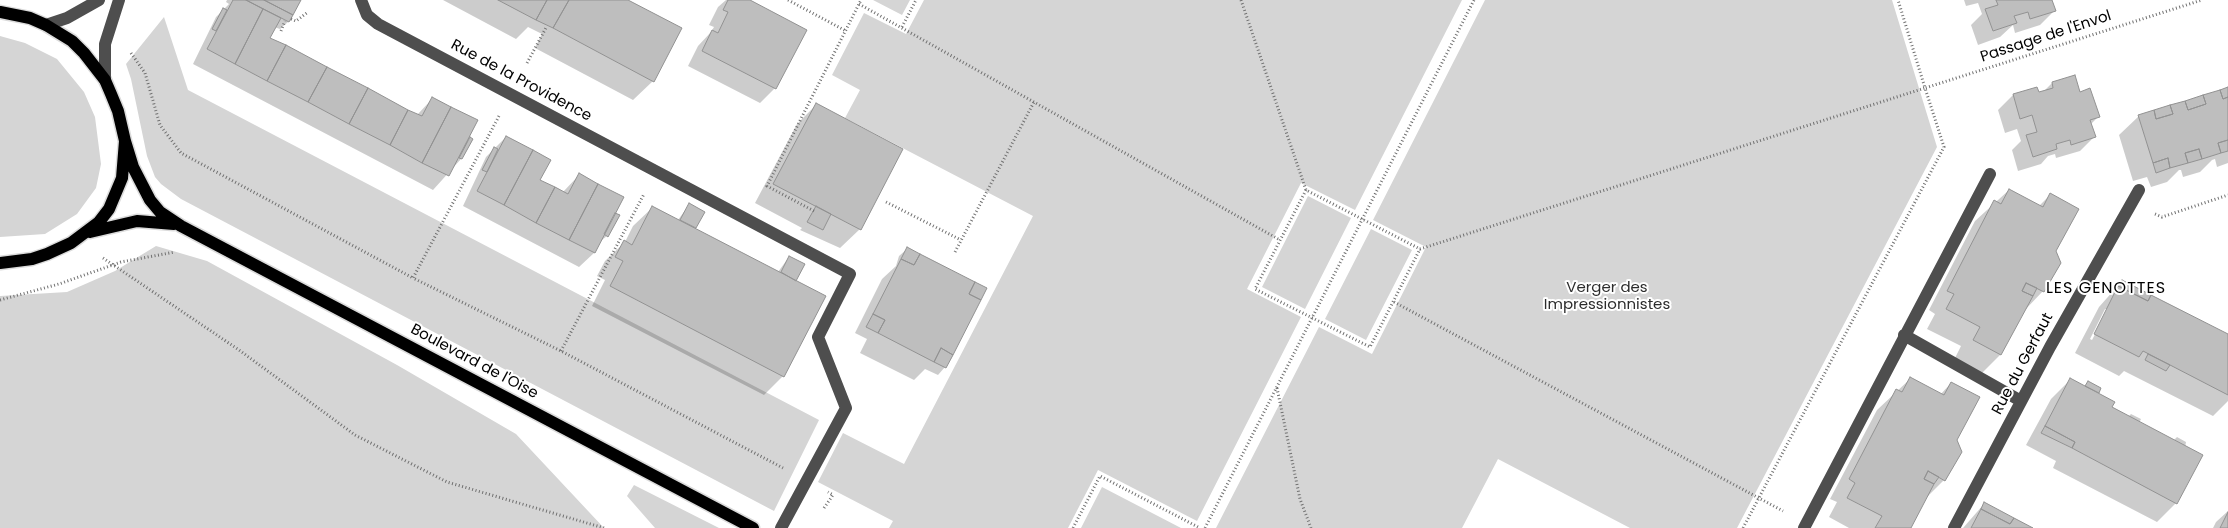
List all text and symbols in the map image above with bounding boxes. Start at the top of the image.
street label: Passage de l'Envol [1978,7,2114,67]
street label: Rue de la Providence [448,36,594,126]
park label: Verger des Impressionnistes [1544,279,1670,314]
district label: LES GENOTTES [2044,279,2168,299]
street label: Rue du Gerfaut [1989,310,2057,418]
street label: Boulevard de l'Oise [407,321,541,403]

